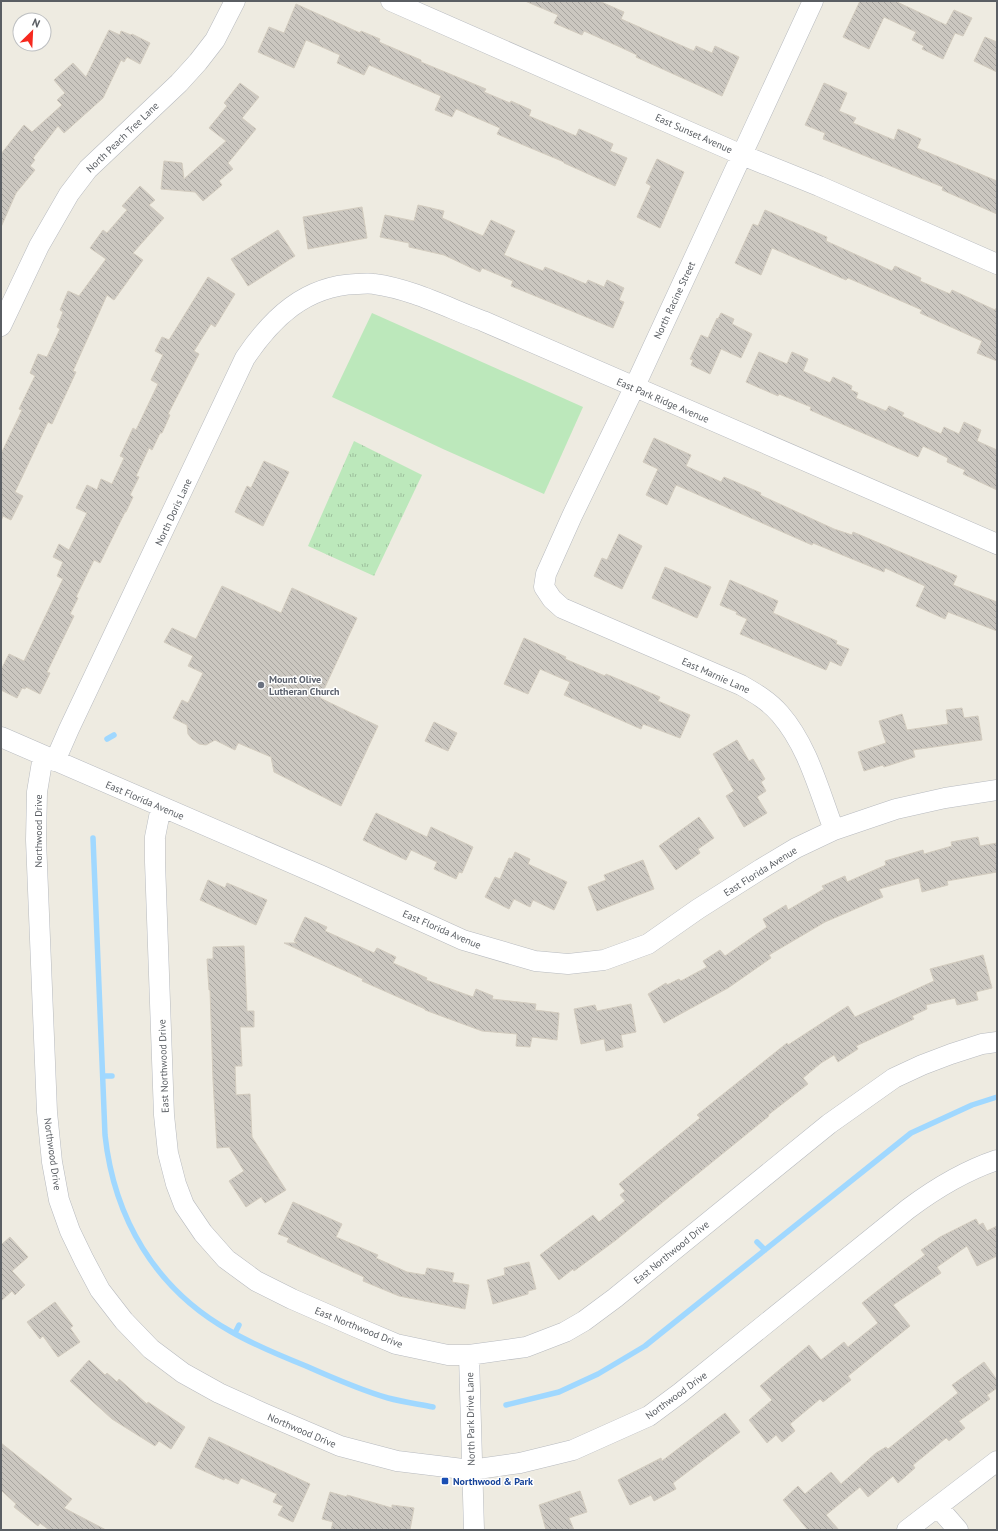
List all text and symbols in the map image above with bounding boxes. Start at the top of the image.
north arrow [12,12,52,52]
text: N [30,15,42,31]
street label: North Peach Tree Lane [83,99,161,175]
street label: East Sunset Avenue [653,111,734,156]
street label: North Racine Street [651,259,698,341]
street label: East Park Ridge Avenue [615,375,711,426]
street label: North Doris Lane [152,477,195,548]
street label: East Marnie Lane [680,655,752,696]
place label: Mount Olive Lutheran Church [269,673,340,698]
marker: Mount Olive Lutheran Church [256,680,266,690]
street label: East Florida Avenue [104,778,186,823]
street label: Northwood Drive [32,794,45,868]
street label: East Florida Avenue [721,844,799,899]
street label: East Florida Avenue [401,907,483,952]
street label: East Northwood Drive [155,1019,172,1113]
street label: Northwood Drive [41,1117,64,1191]
street label: East Northwood Drive [631,1218,712,1287]
street label: East Northwood Drive [313,1304,405,1351]
street label: Northwood Drive [643,1369,710,1422]
street label: North Park Drive Lane [463,1372,478,1466]
street label: Northwood Drive [266,1410,338,1451]
place label: Northwood & Park [453,1475,533,1488]
marker: Northwood & Park [440,1476,450,1486]

